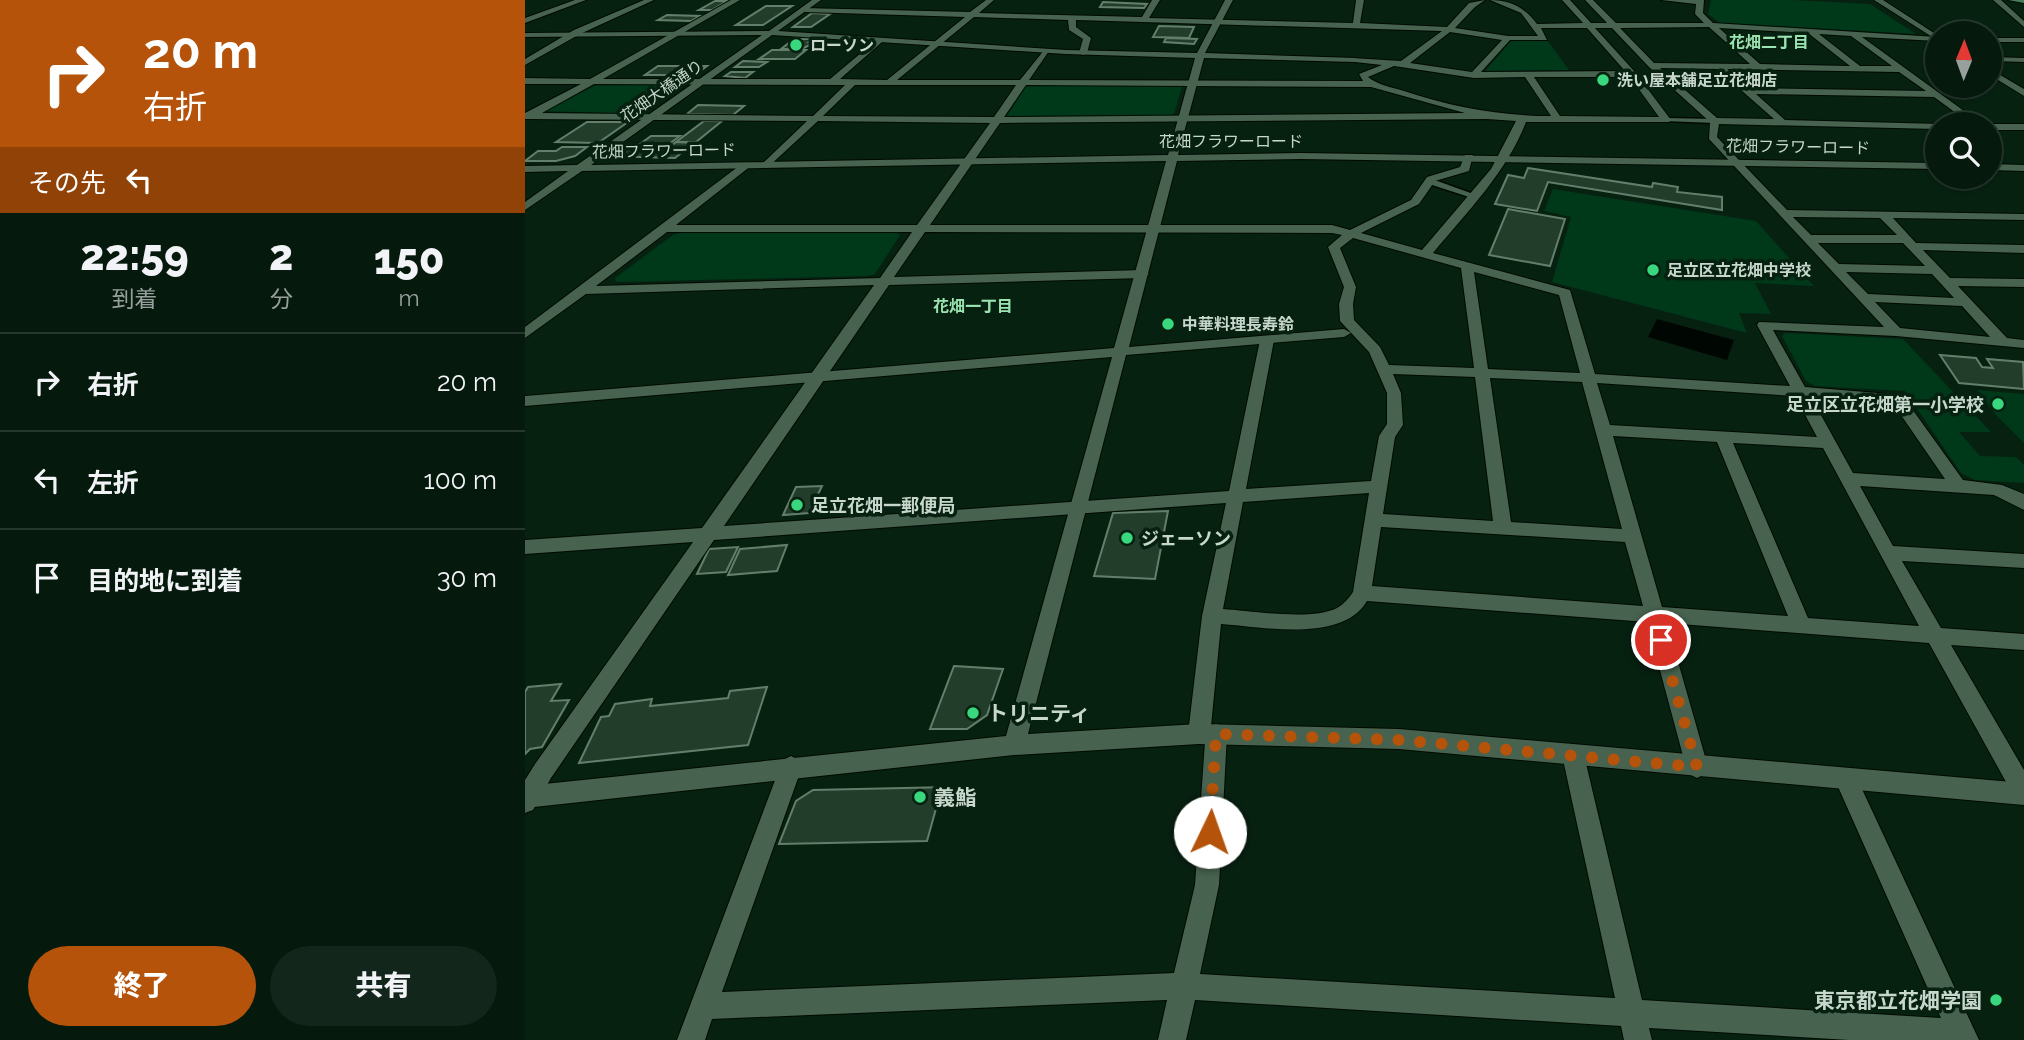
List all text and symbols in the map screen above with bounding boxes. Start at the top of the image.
north arrow [1925,21,2002,98]
map controls [1925,21,2002,189]
text: 20 m [143,22,258,79]
icon: right [28,28,119,119]
district label: 花畑二丁目 [1729,33,1809,52]
place label: ローソン [810,36,874,55]
marker: ローソン [788,37,804,53]
street label: 花畑大橋通り [617,56,707,126]
place label: 洗い屋本舗足立花畑店 [1617,71,1777,90]
marker: 洗い屋本舗足立花畑店 [1595,72,1611,88]
text: 右折 [143,88,207,125]
button: search [1925,112,2002,189]
street label: 花畑フラワーロード [1159,132,1303,151]
street label: 花畑フラワーロード [1726,136,1870,158]
street label: 花畑フラワーロード [592,140,736,162]
icon: left [120,161,158,199]
text: その先 [28,168,106,198]
text: 22:59 [80,231,189,280]
text: 2 [269,231,293,280]
text: 150 [374,235,445,284]
place label: 足立区立花畑中学校 [1667,261,1811,280]
marker: 足立区立花畑中学校 [1645,262,1661,278]
text: m [399,284,420,311]
text: 到着 [112,285,158,312]
text: 分 [270,285,293,312]
district label: 花畑一丁目 [933,297,1013,316]
place label: 中華料理長寿鈴 [1182,315,1294,334]
marker: 中華料理長寿鈴 [1160,316,1176,332]
icon: right [28,363,66,401]
text: 20 m [437,367,497,397]
text: 右折 [87,370,139,400]
place label: 足立区立花畑第一小学校 [1786,394,1984,415]
marker: 足立区立花畑第一小学校 [1990,396,2006,412]
icon: left [28,461,66,499]
text: 100 m [424,465,497,495]
text: 左折 [87,468,139,498]
place label: 足立花畑一郵便局 [811,495,955,516]
marker: 足立花畑一郵便局 [789,497,805,513]
place label: ジェーソン [1141,528,1231,549]
marker: ジェーソン [1119,530,1135,546]
icon: arrive [28,559,66,597]
text: 30 m [437,563,497,593]
text: 目的地に到着 [87,566,243,596]
pin [1631,610,1691,670]
icon: arrive [1642,621,1680,659]
place label: トリニティ [987,701,1091,726]
marker: トリニティ [965,705,981,721]
place label: 義鮨 [934,785,976,810]
marker: 義鮨 [912,789,928,805]
position arrow [1173,795,1247,869]
button: 終了 [28,946,256,1026]
button: 共有 [270,946,497,1026]
place label: 東京都立花畑学園 [1814,988,1982,1013]
marker: 東京都立花畑学園 [1988,992,2004,1008]

